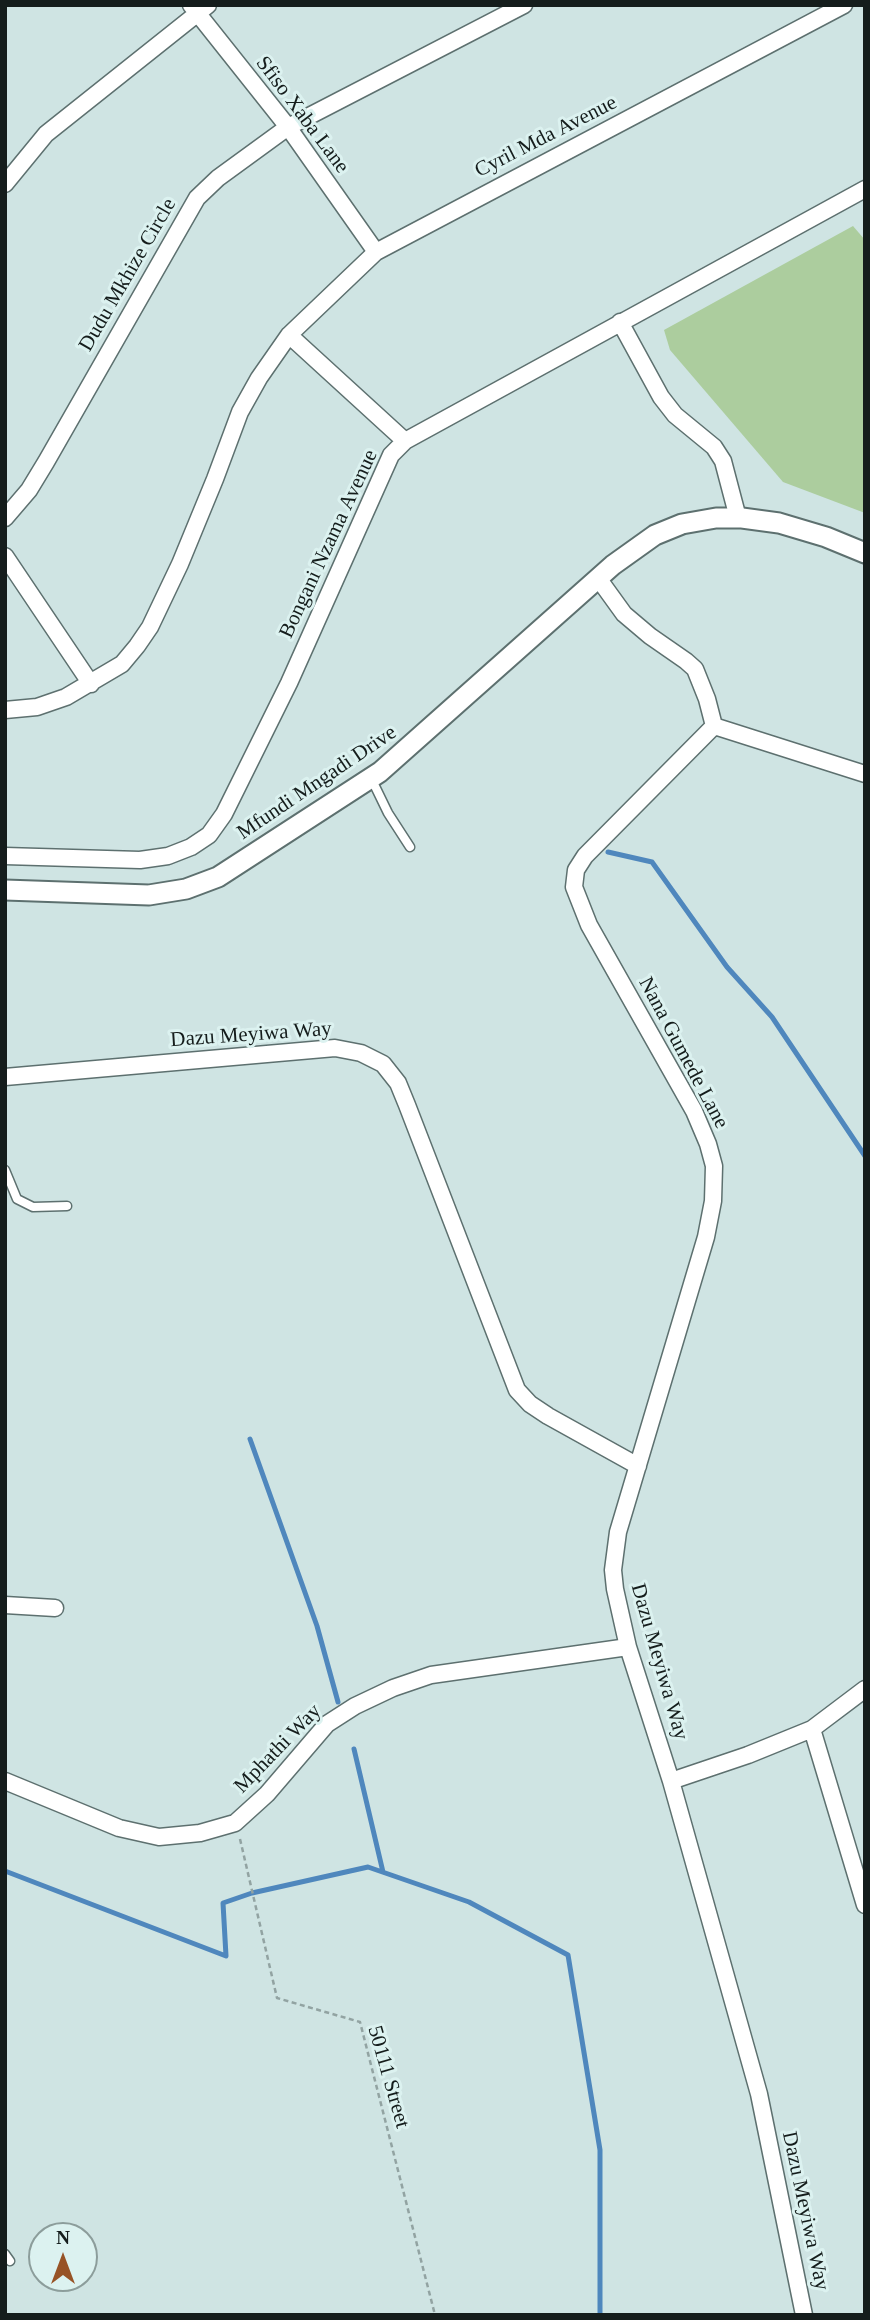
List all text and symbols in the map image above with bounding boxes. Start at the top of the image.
street label: Sfiso Xaba Lane [250,52,354,178]
street label: Cyril Mda Avenue [471,90,621,184]
street label: Dudu Mkhize Circle [74,194,182,356]
street label: Bongani Nzama Avenue [274,446,384,642]
street label: Mfundi Mngadi Drive [233,720,401,846]
street label: Nana Gumede Lane [632,973,734,1133]
street label: Dazu Meyiwa Way [170,1017,332,1053]
street label: Dazu Meyiwa Way [625,1581,693,1743]
street label: Mphathi Way [229,1699,327,1799]
street label: 50111 Street [361,2023,415,2131]
street label: Dazu Meyiwa Way [776,2129,834,2293]
north arrow [28,2222,98,2292]
text: N [56,2227,70,2248]

